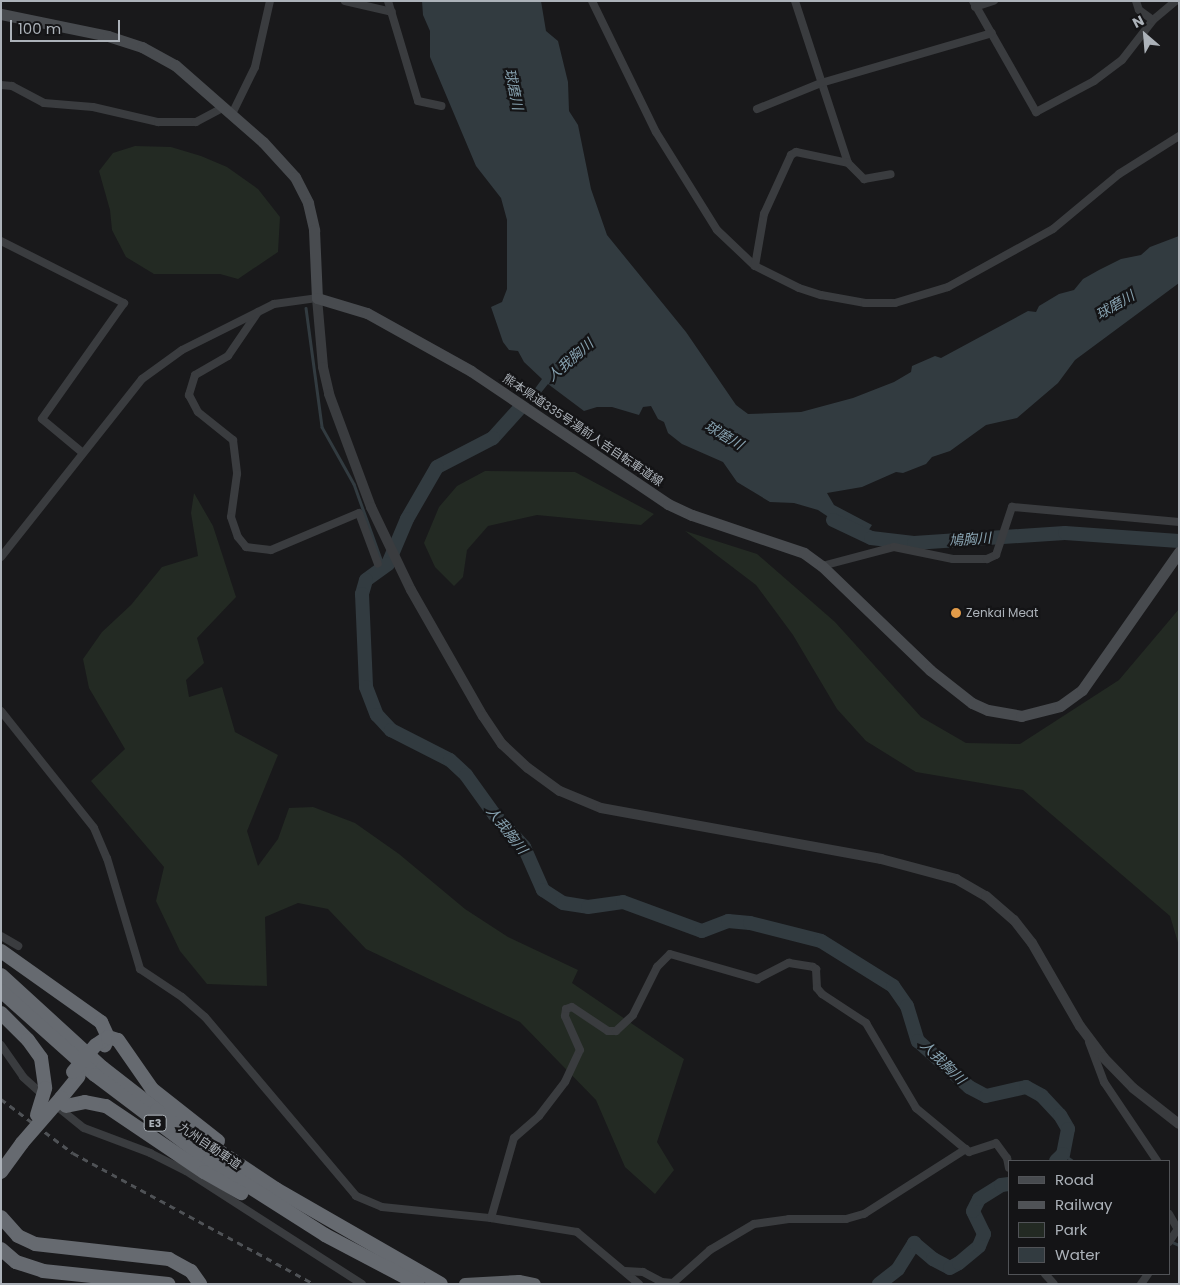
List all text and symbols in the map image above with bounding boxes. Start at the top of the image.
scale bar [12,10,122,42]
north arrow [1120,10,1170,60]
text: N [1129,10,1147,33]
text: 100 m [18,18,61,39]
water label: 球磨川 [501,67,527,111]
water label: 球磨川 [1093,287,1137,323]
water label: 人我胸川 [543,335,597,385]
street label: 熊本県道335号湯前人吉自転車道線 [500,371,666,489]
water label: 球磨川 [702,417,746,453]
water label: 鳩胸川 [948,529,992,549]
place label: Zenkai Meat [966,606,1038,620]
marker: Zenkai Meat [950,607,962,619]
water label: 人我胸川 [483,803,531,857]
water label: 人我胸川 [917,1037,969,1087]
road number: E3 [142,1114,168,1132]
street label: 九州自動車道 [176,1120,244,1172]
legend [1008,1160,1170,1275]
text: Road [1055,1169,1094,1190]
text: Railway [1055,1194,1113,1215]
text: Park [1055,1219,1087,1240]
text: Water [1055,1244,1100,1265]

